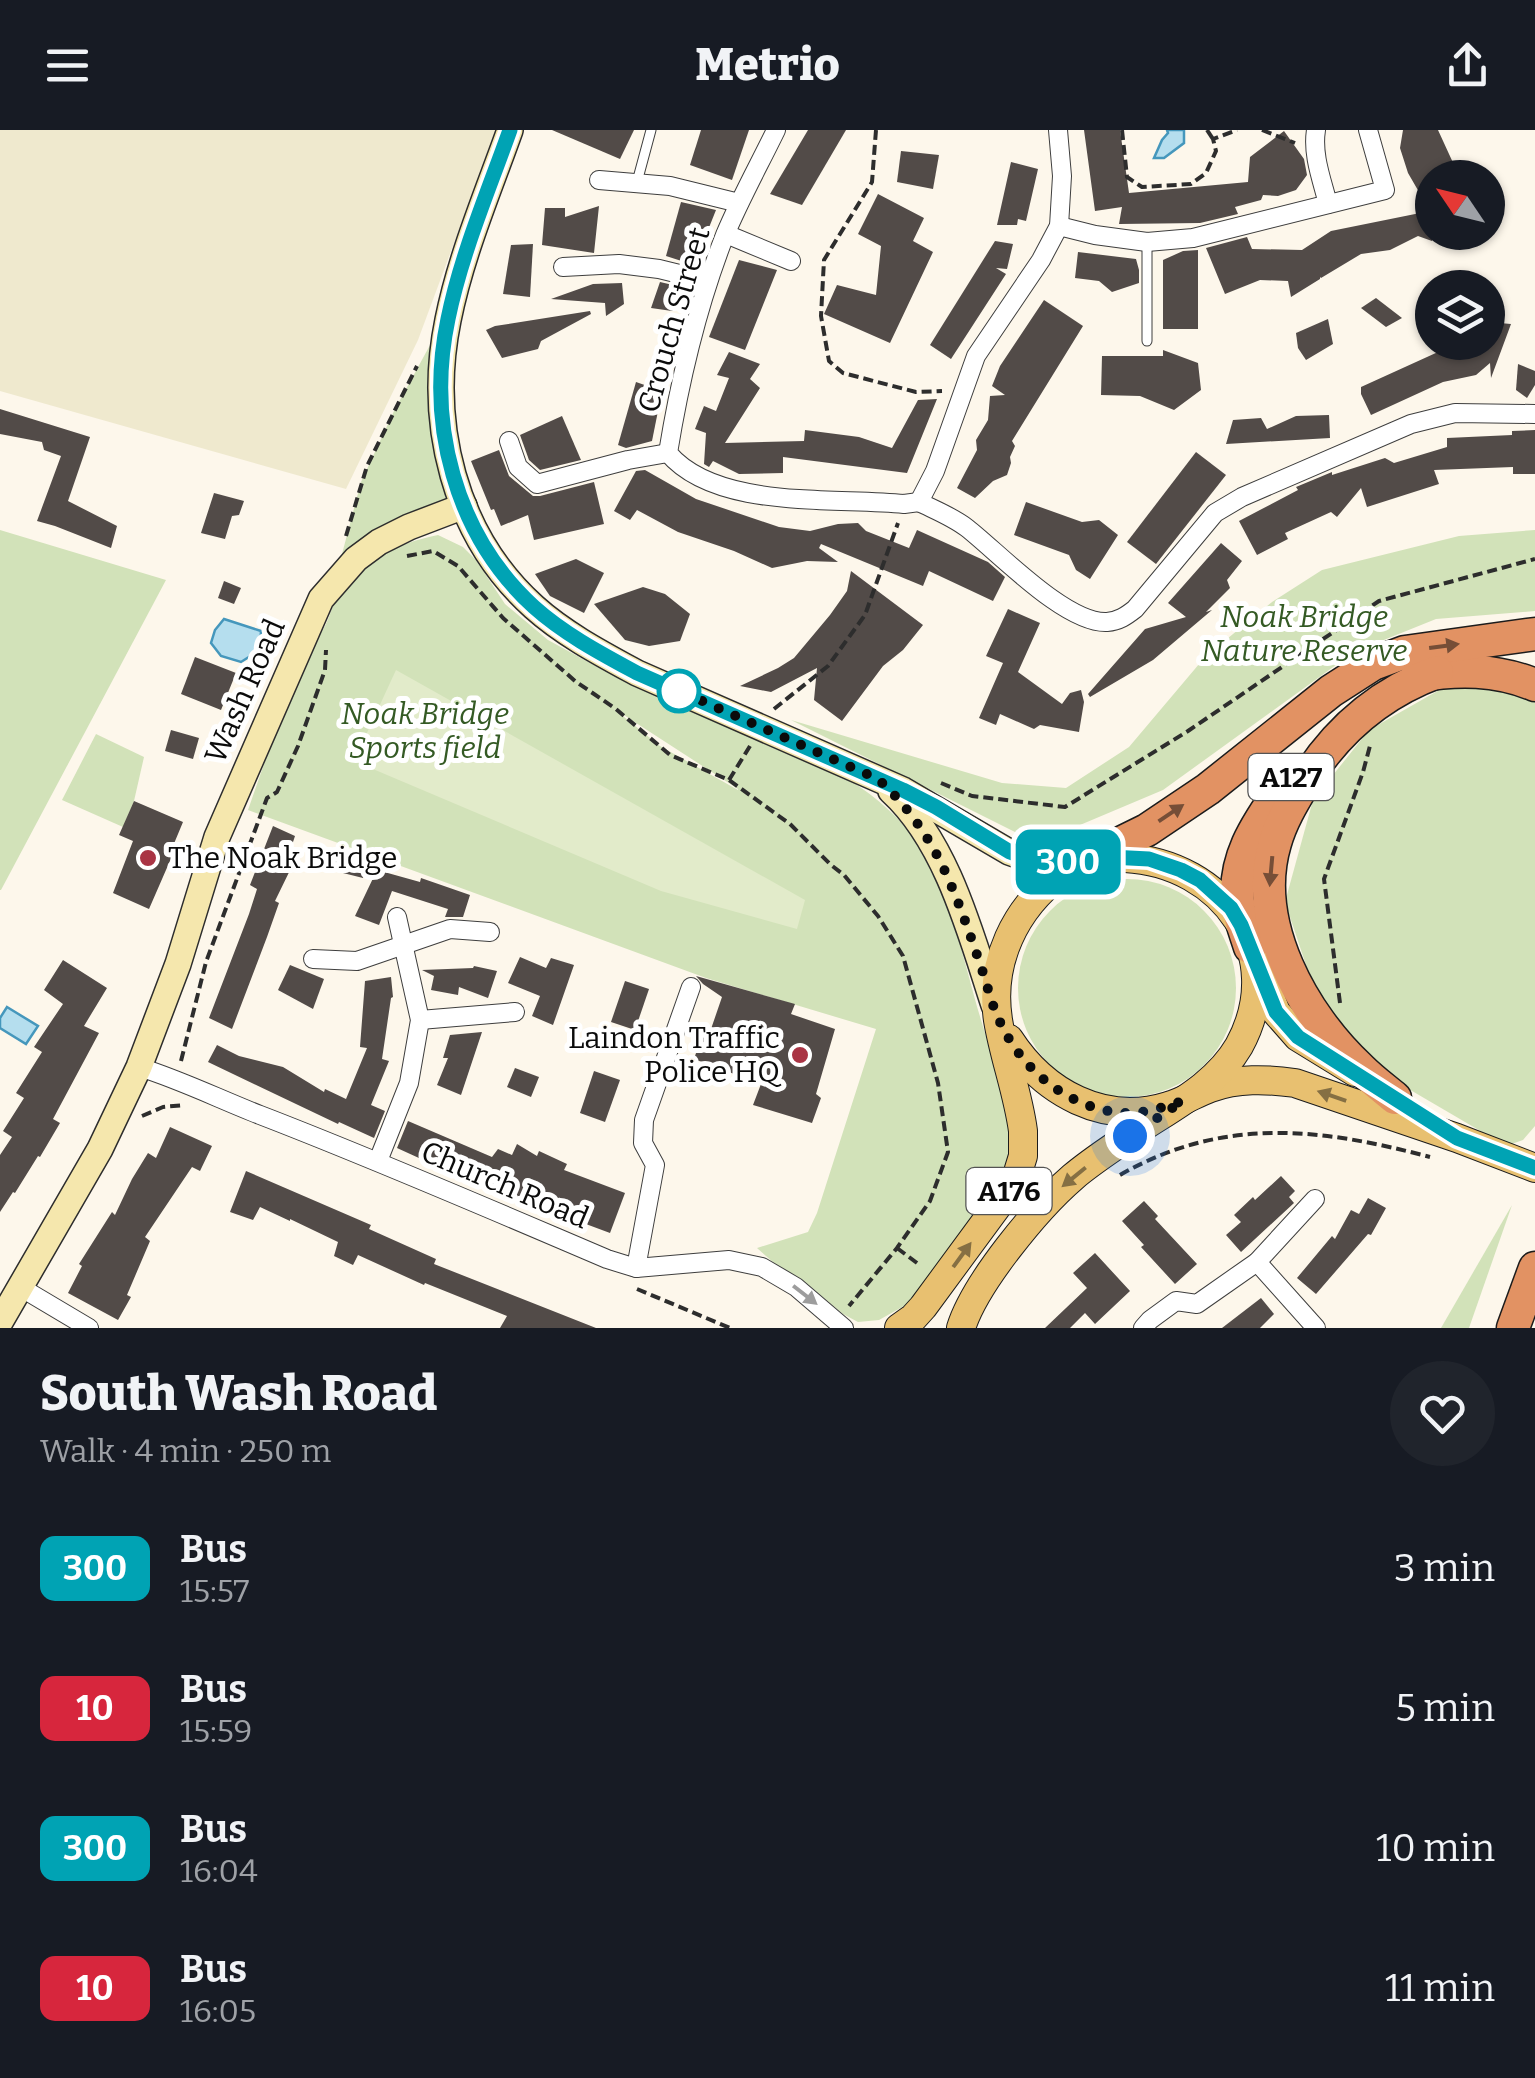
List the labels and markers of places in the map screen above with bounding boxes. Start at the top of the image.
unlabelled marker [658,670,700,712]
place label: The Noak Bridge [168,840,397,876]
marker: The Noak Bridge [137,847,159,869]
place label: Laindon Traffic Police HQ [568,1020,782,1090]
marker: Laindon Traffic Police HQ [789,1044,811,1066]

